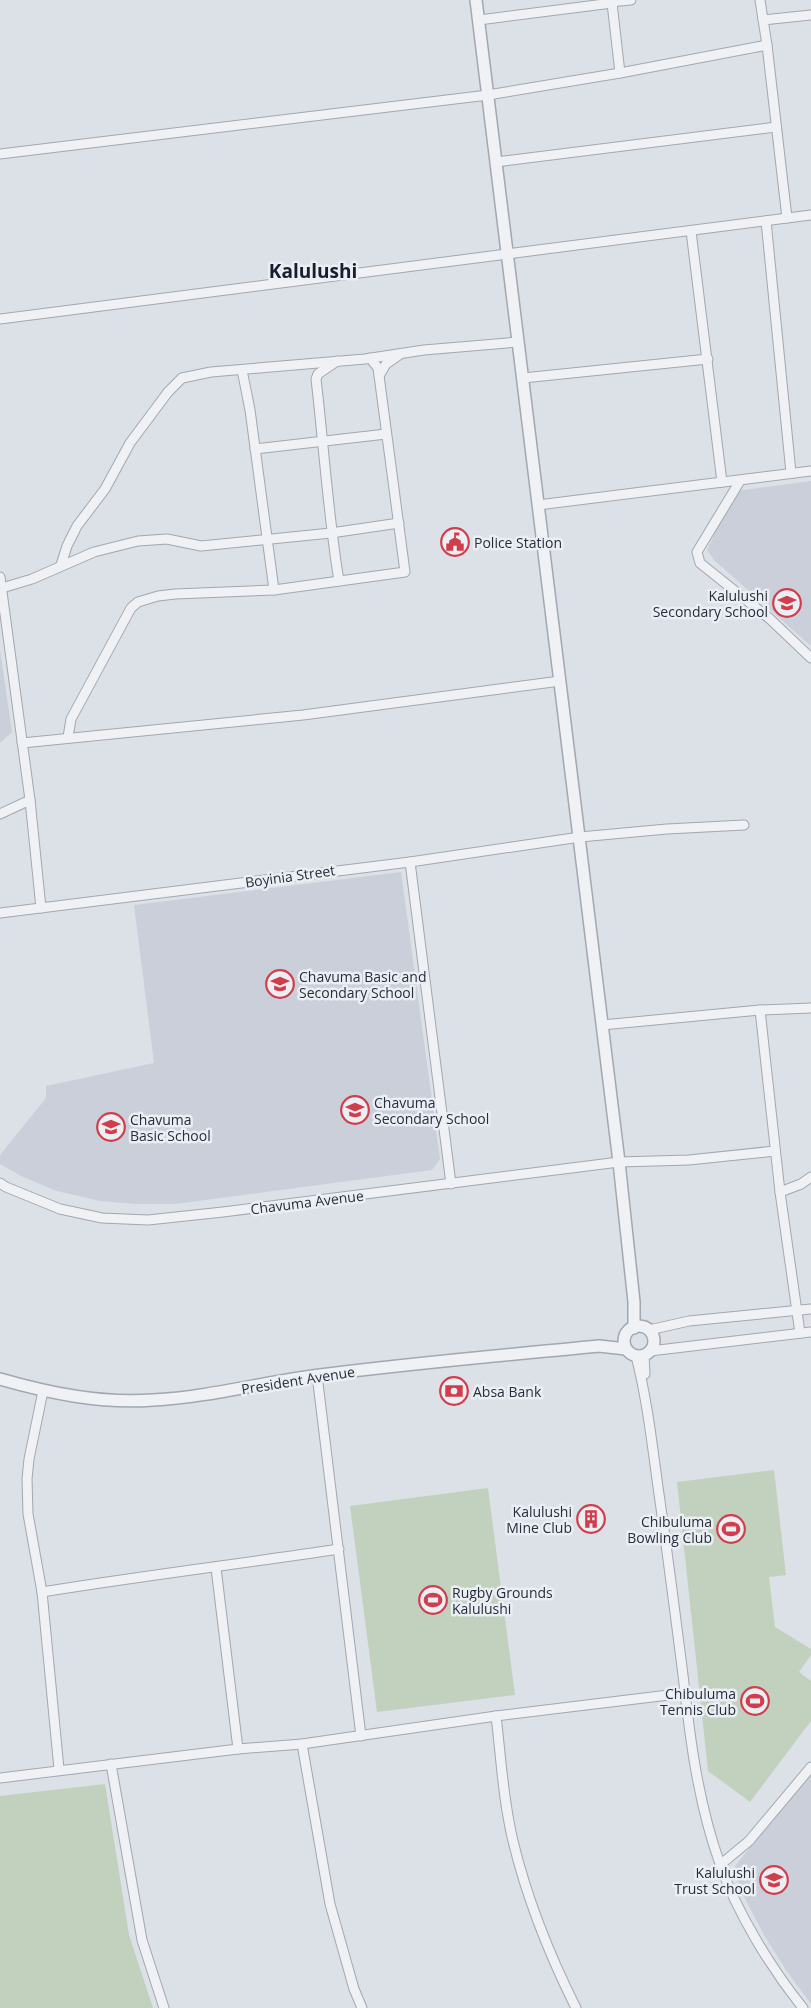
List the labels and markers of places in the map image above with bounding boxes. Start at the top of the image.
public building icon: Police Station [440,527,470,557]
place label: Police Station [474,533,562,552]
place label: Kalulushi Secondary School [653,586,768,621]
school or university icon: Kalulushi Secondary School [772,588,802,618]
place label: Chavuma Basic and Secondary School [299,967,426,1002]
school or university icon: Chavuma Basic and Secondary School [265,969,295,999]
place label: Chavuma Secondary School [374,1093,489,1128]
school or university icon: Chavuma Secondary School [340,1095,370,1125]
place label: Chavuma Basic School [130,1110,211,1145]
school or university icon: Chavuma Basic School [96,1112,126,1142]
bank icon: Absa Bank [439,1376,469,1406]
place label: Absa Bank [473,1382,542,1401]
place label: Kalulushi Mine Club [506,1502,572,1537]
building icon: Kalulushi Mine Club [576,1504,606,1534]
place label: Chibuluma Bowling Club [627,1512,712,1547]
sports icon: Chibuluma Bowling Club [716,1514,746,1544]
place label: Rugby Grounds Kalulushi [452,1583,553,1618]
sports icon: Rugby Grounds Kalulushi [418,1585,448,1615]
place label: Chibuluma Tennis Club [660,1684,736,1719]
sports icon: Chibuluma Tennis Club [740,1686,770,1716]
place label: Kalulushi Trust School [674,1863,755,1898]
school or university icon: Kalulushi Trust School [759,1865,789,1895]

